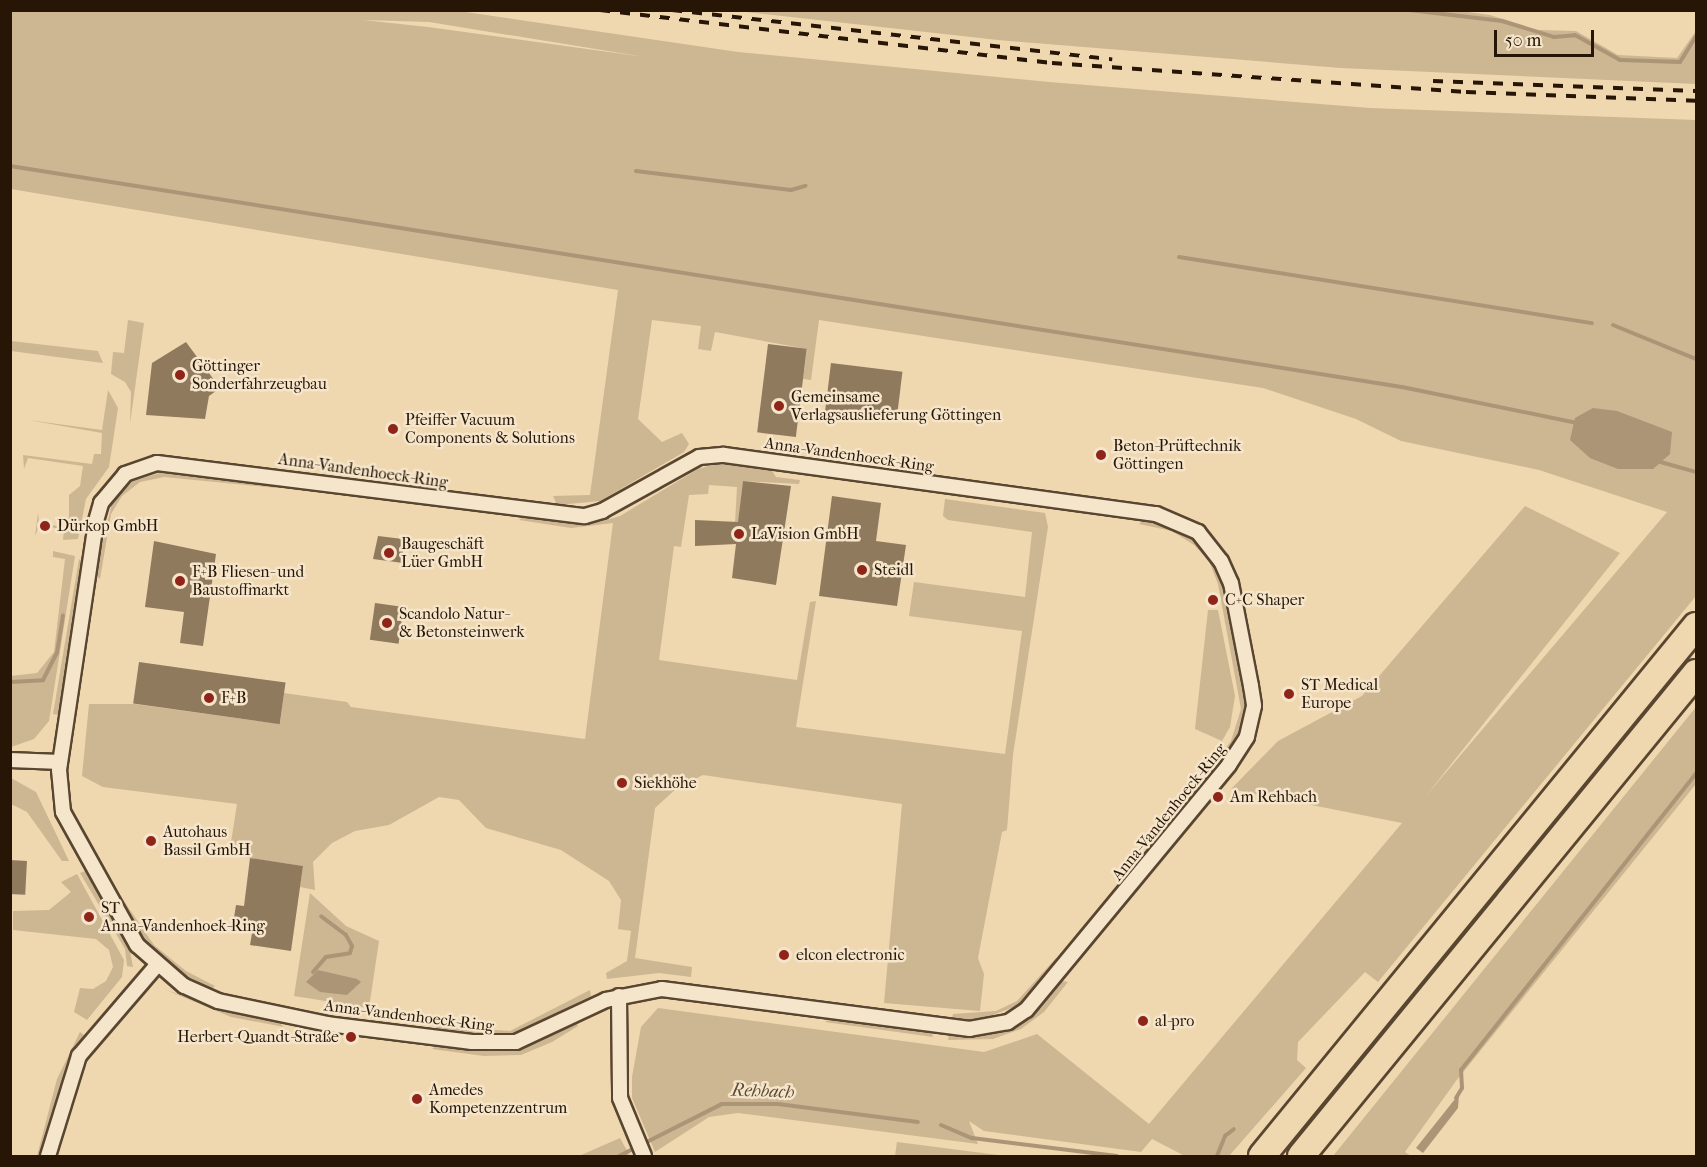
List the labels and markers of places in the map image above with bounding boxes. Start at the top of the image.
place label: Göttinger Sonderfahrzeugbau [192,356,327,394]
marker: Göttinger Sonderfahrzeugbau [173,368,187,382]
place label: Gemeinsame Verlagsauslieferung Göttingen [791,387,1001,425]
marker: Gemeinsame Verlagsauslieferung Göttingen [772,399,786,413]
place label: Pfeiffer Vacuum Components & Solutions [405,410,575,448]
marker: Pfeiffer Vacuum Components & Solutions [386,422,400,436]
place label: Beton-Prüftechnik Göttingen [1113,436,1241,474]
marker: Beton-Prüftechnik Göttingen [1094,448,1108,462]
place label: Dürkop GmbH [57,516,159,536]
marker: Dürkop GmbH [38,519,52,533]
place label: LaVision GmbH [751,524,859,544]
marker: LaVision GmbH [732,527,746,541]
place label: Baugeschäft Lüer GmbH [401,534,485,572]
marker: Baugeschäft Lüer GmbH [382,546,396,560]
place label: Steidl [874,560,914,580]
place label: F+B Fliesen- und Baustoffmarkt [192,562,304,600]
marker: Steidl [855,563,869,577]
marker: F+B Fliesen- und Baustoffmarkt [173,574,187,588]
place label: C+C Shaper [1225,590,1304,610]
marker: C+C Shaper [1206,593,1220,607]
place label: Scandolo Natur- & Betonsteinwerk [399,604,525,642]
marker: Scandolo Natur- & Betonsteinwerk [380,616,394,630]
place label: ST Medical Europe [1301,675,1378,713]
marker: ST Medical Europe [1282,687,1296,701]
place label: F+B [221,688,246,708]
marker: F+B [202,691,216,705]
place label: Siekhöhe [634,773,697,793]
marker: Siekhöhe [615,776,629,790]
place label: Am Rehbach [1230,787,1317,807]
marker: Am Rehbach [1211,790,1225,804]
place label: Autohaus Bassil GmbH [163,822,251,860]
marker: Autohaus Bassil GmbH [144,834,158,848]
place label: ST Anna-Vandenhoek-Ring [101,898,265,936]
marker: ST Anna-Vandenhoek-Ring [82,910,96,924]
place label: elcon electronic [796,945,904,965]
marker: elcon electronic [777,948,791,962]
place label: al-pro [1155,1011,1194,1031]
marker: al-pro [1136,1014,1150,1028]
place label: Herbert-Quandt-Straße [177,1027,339,1047]
marker: Herbert-Quandt-Straße [344,1030,358,1044]
place label: Amedes Kompetenzzentrum [429,1080,567,1118]
marker: Amedes Kompetenzzentrum [410,1092,424,1106]

